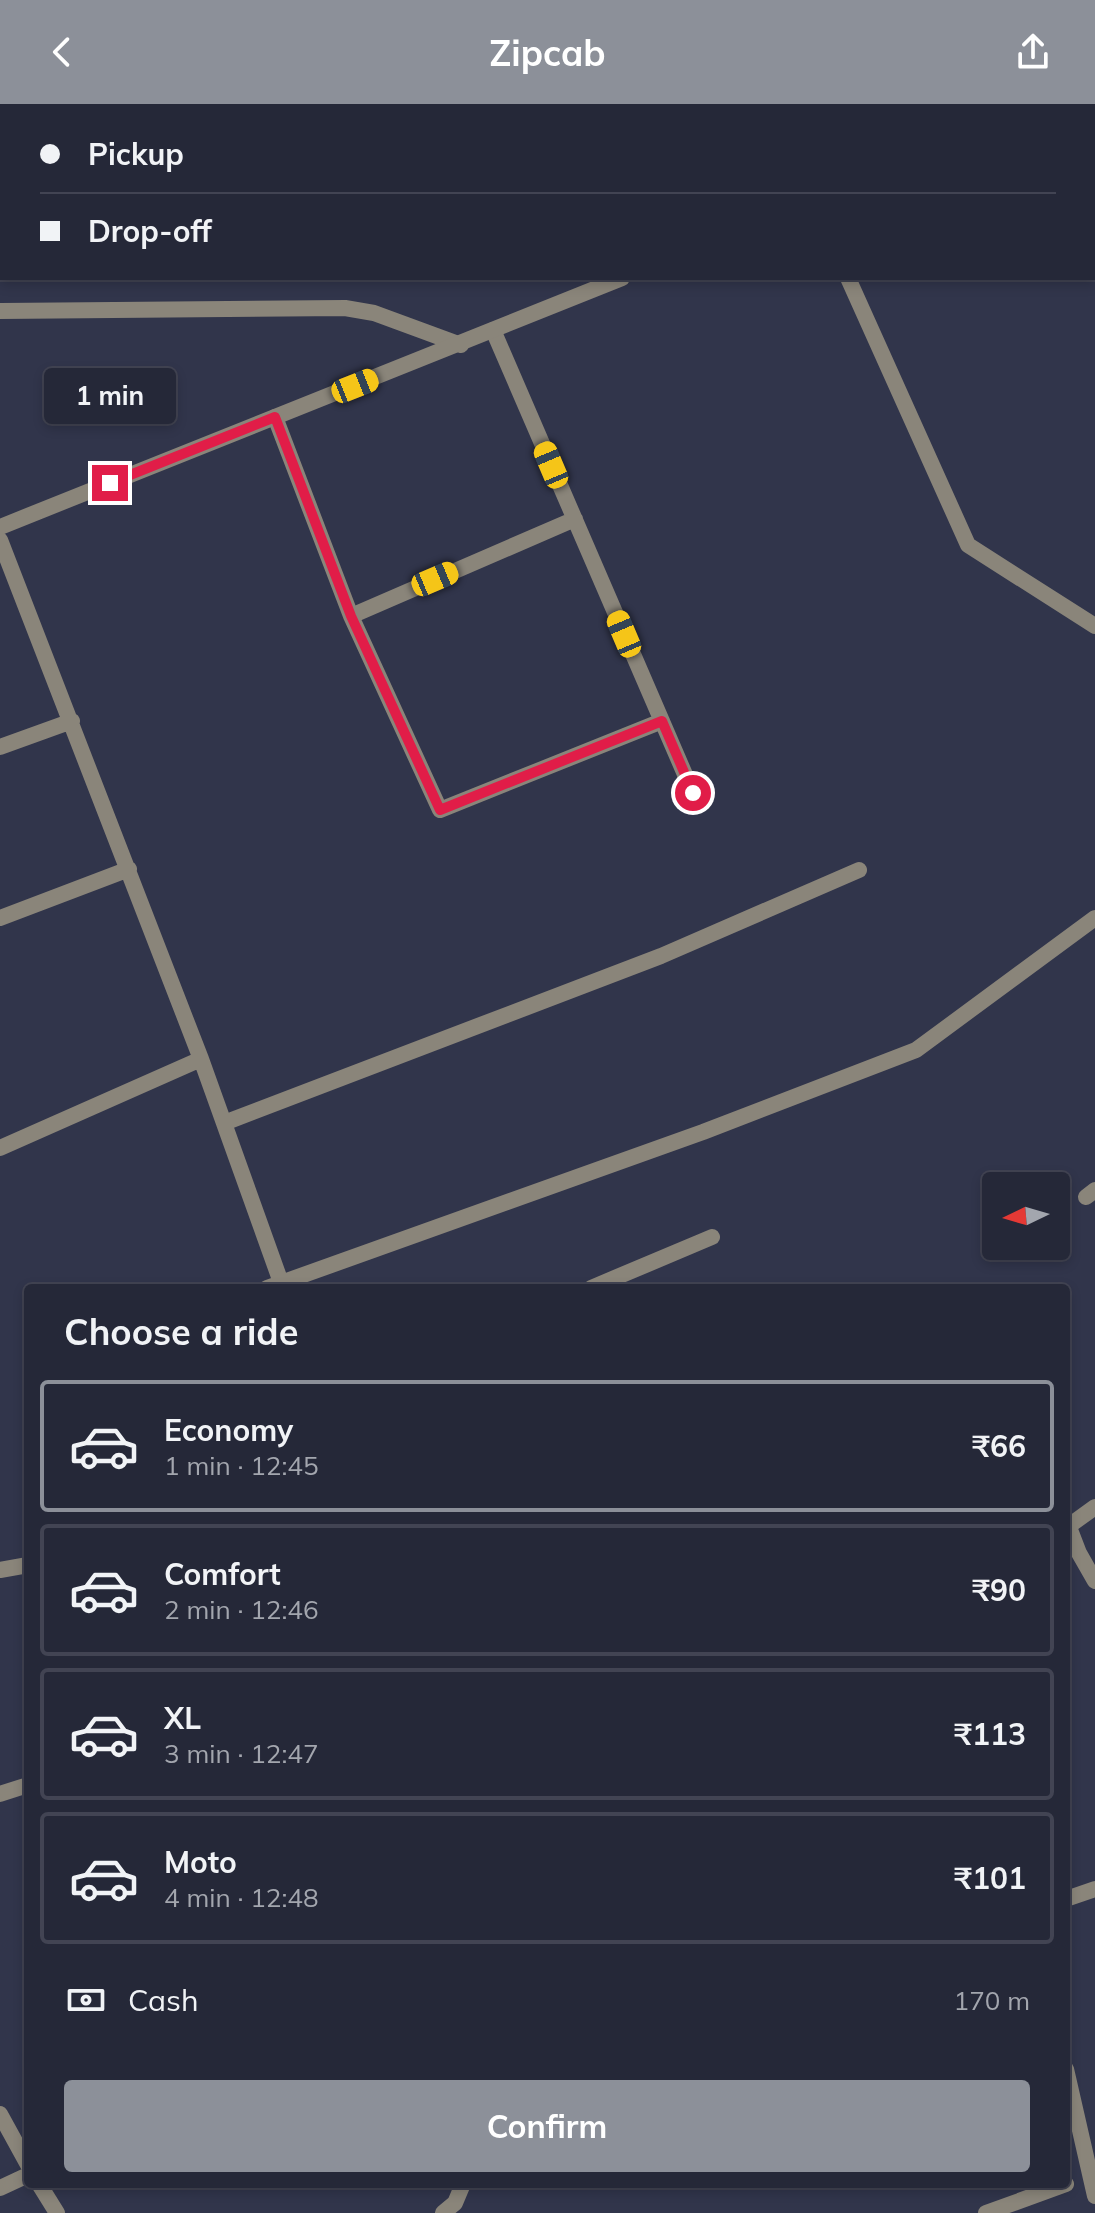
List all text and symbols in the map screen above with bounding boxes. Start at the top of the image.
icon: back [40,30,84,74]
text: Zipcab [489,30,606,75]
icon: share [1011,30,1055,74]
text: Pickup [88,135,184,173]
text: Drop-off [88,212,212,250]
car [328,366,382,406]
callout: 1 min [44,367,176,423]
text: 1 min [76,379,144,412]
car [531,438,571,492]
route end [92,465,128,501]
car [408,559,462,599]
car [604,607,644,661]
route start [675,775,711,811]
north arrow [982,1172,1070,1260]
map controls [982,1172,1070,1260]
text: Choose a ride [64,1309,298,1354]
icon: car [68,1410,140,1482]
text: Economy [164,1411,293,1449]
text: ₹66 [972,1427,1026,1465]
text: 1 min · 12:45 [164,1449,319,1482]
icon: car [68,1554,140,1626]
text: Comfort [164,1555,281,1593]
text: ₹90 [972,1571,1026,1609]
text: 2 min · 12:46 [164,1593,319,1626]
icon: car [68,1698,140,1770]
text: XL [164,1699,201,1737]
text: ₹113 [954,1715,1026,1753]
text: 3 min · 12:47 [164,1737,319,1770]
icon: car [68,1842,140,1914]
text: Moto [164,1843,237,1881]
text: ₹101 [954,1859,1026,1897]
text: 4 min · 12:48 [164,1881,319,1914]
icon: cash [64,1978,108,2022]
text: Cash [128,1981,199,2019]
text: 170 m [954,1984,1030,2017]
button: Confirm [64,2080,1030,2172]

